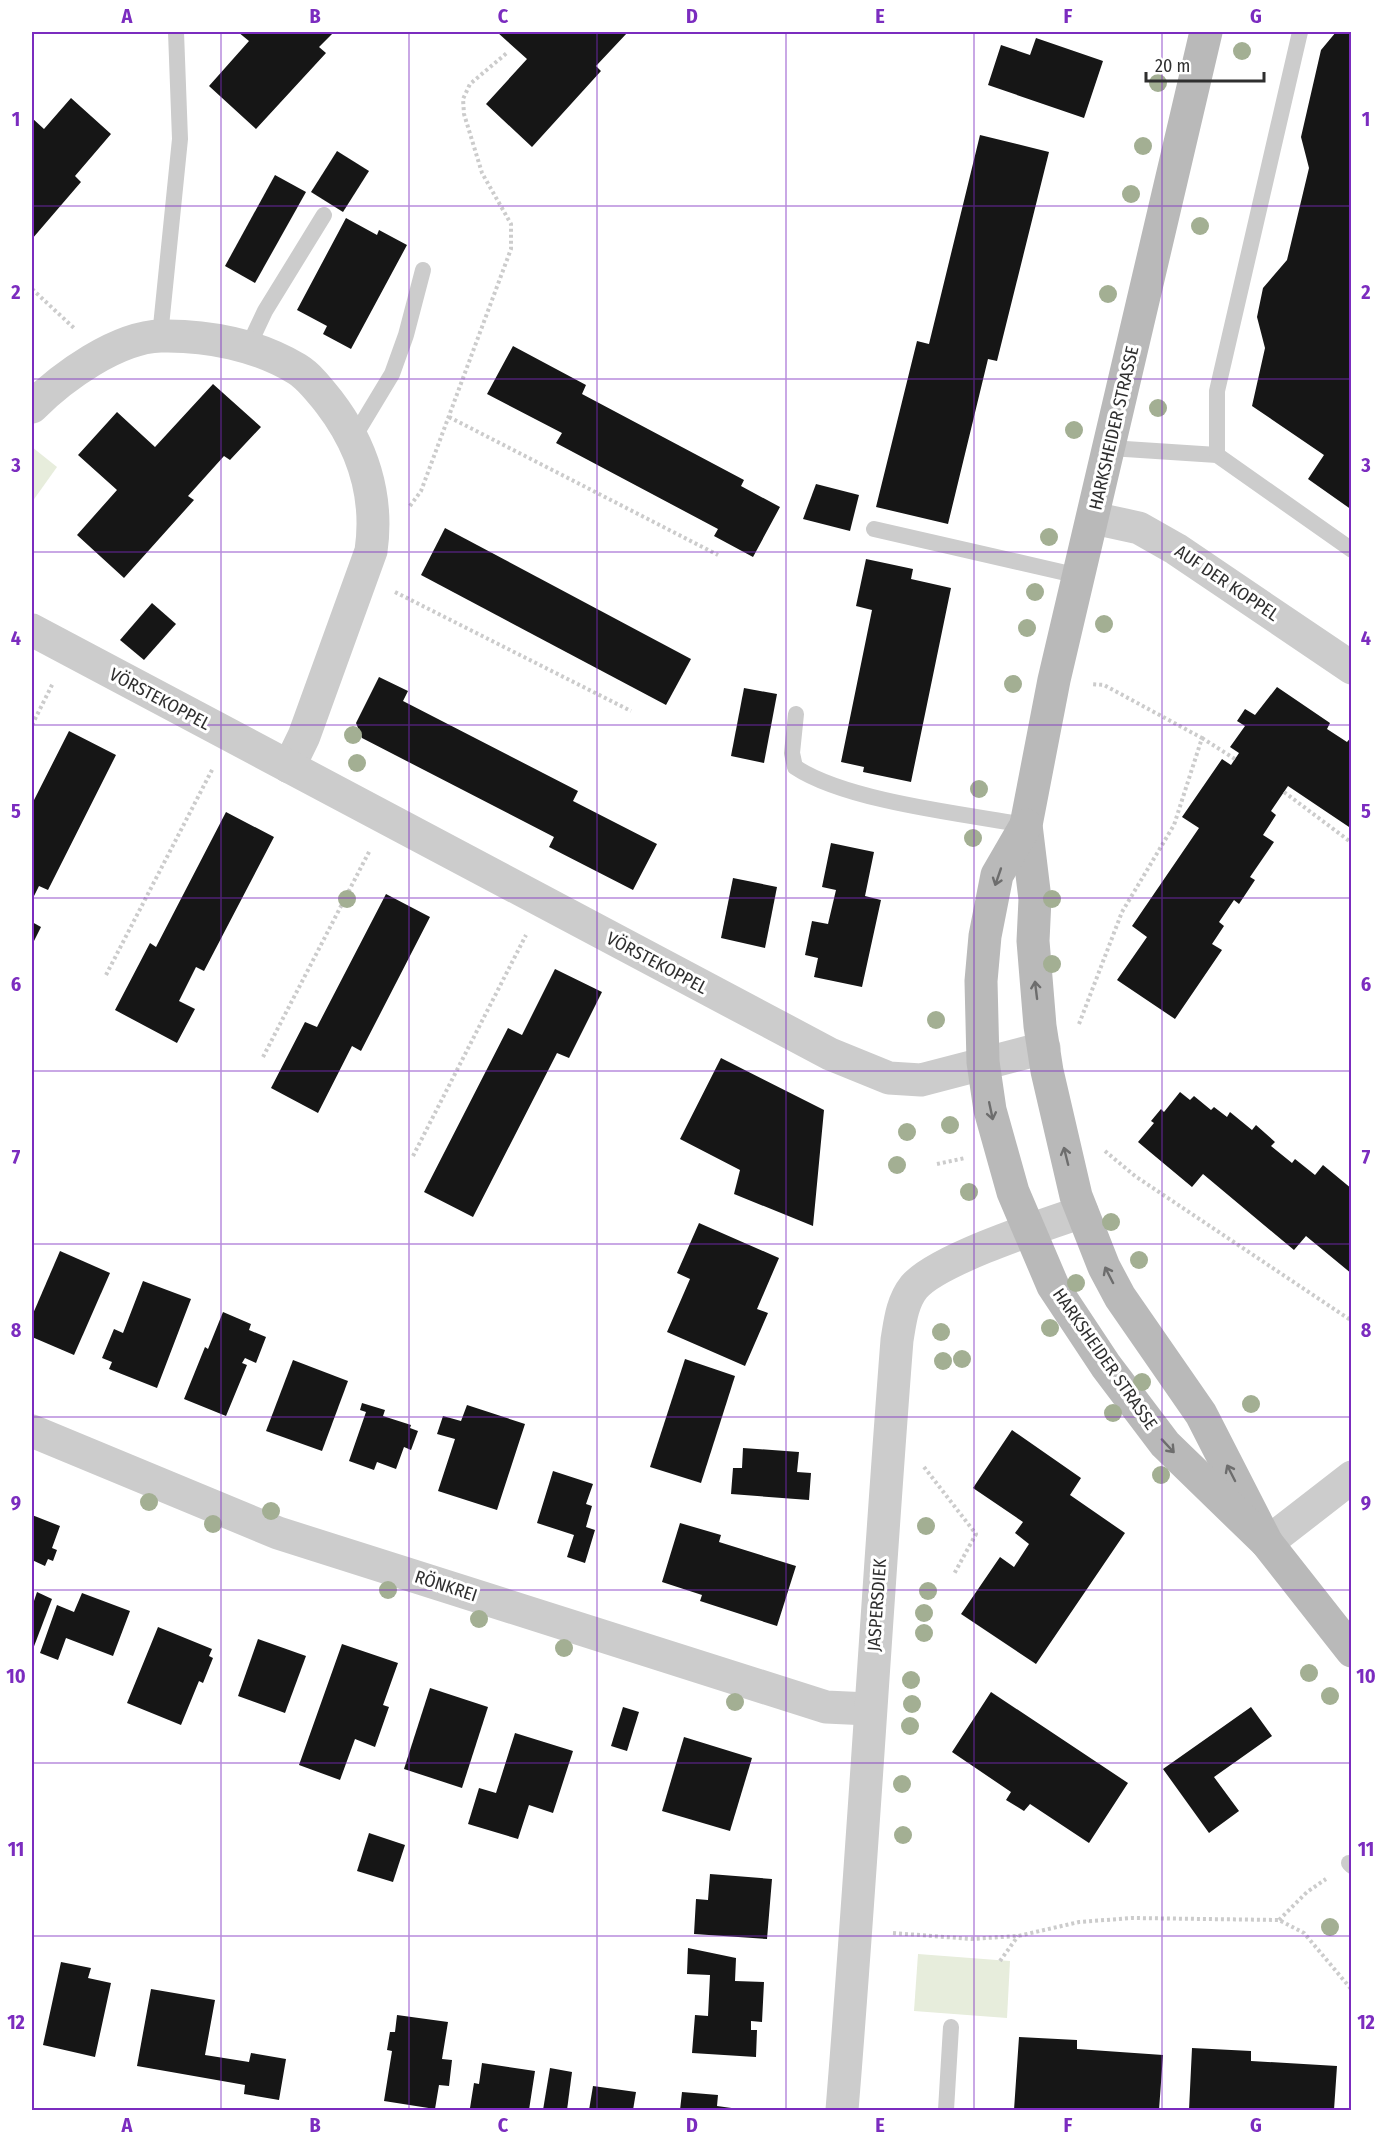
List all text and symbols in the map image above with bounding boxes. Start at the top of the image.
text: A [121,4,134,28]
text: B [309,4,321,28]
text: C [498,4,509,28]
text: D [686,4,698,28]
text: E [875,4,885,28]
text: F [1064,4,1073,28]
text: G [1250,4,1262,28]
scale bar [1146,45,1264,83]
text: 20 m [1155,55,1190,77]
text: 1 [12,107,20,131]
text: 1 [1362,107,1370,131]
text: 2 [10,280,21,304]
text: 2 [1360,280,1371,304]
street label: HARKSHEIDER STRASSE [1084,344,1144,512]
text: 3 [10,453,21,477]
text: 3 [1360,453,1371,477]
street label: AUF DER KOPPEL [1171,540,1283,626]
text: 4 [11,626,21,650]
text: 4 [1361,626,1371,650]
street label: VÖRSTEKOPPEL [106,663,214,735]
text: 5 [11,799,21,823]
text: 5 [1361,799,1371,823]
one-way arrow [992,867,1003,885]
street label: VÖRSTEKOPPEL [603,927,711,999]
text: 6 [11,972,21,996]
text: 6 [1361,972,1371,996]
one-way arrow [1030,981,1041,1001]
one-way arrow [986,1101,997,1120]
text: 7 [12,1145,21,1169]
text: 7 [1362,1145,1371,1169]
one-way arrow [1059,1147,1071,1166]
one-way arrow [1102,1266,1114,1284]
street label: HARKSHEIDER STRASSE [1048,1284,1162,1434]
text: 8 [11,1318,22,1342]
text: 8 [1361,1318,1372,1342]
one-way arrow [1161,1439,1175,1454]
one-way arrow [1225,1464,1236,1482]
text: 9 [11,1491,21,1515]
text: 9 [1361,1491,1371,1515]
street label: JASPERSDIEK [863,1557,891,1652]
street label: RÖNKREI [412,1566,480,1606]
text: 10 [6,1664,26,1688]
text: 10 [1356,1664,1376,1688]
text: 11 [8,1837,24,1861]
text: 11 [1358,1837,1374,1861]
text: 12 [7,2010,25,2034]
text: 12 [1357,2010,1375,2034]
text: A [121,2113,134,2137]
text: B [309,2113,321,2137]
text: C [498,2113,509,2137]
text: D [686,2113,698,2137]
text: E [875,2113,885,2137]
text: F [1064,2113,1073,2137]
text: G [1250,2113,1262,2137]

